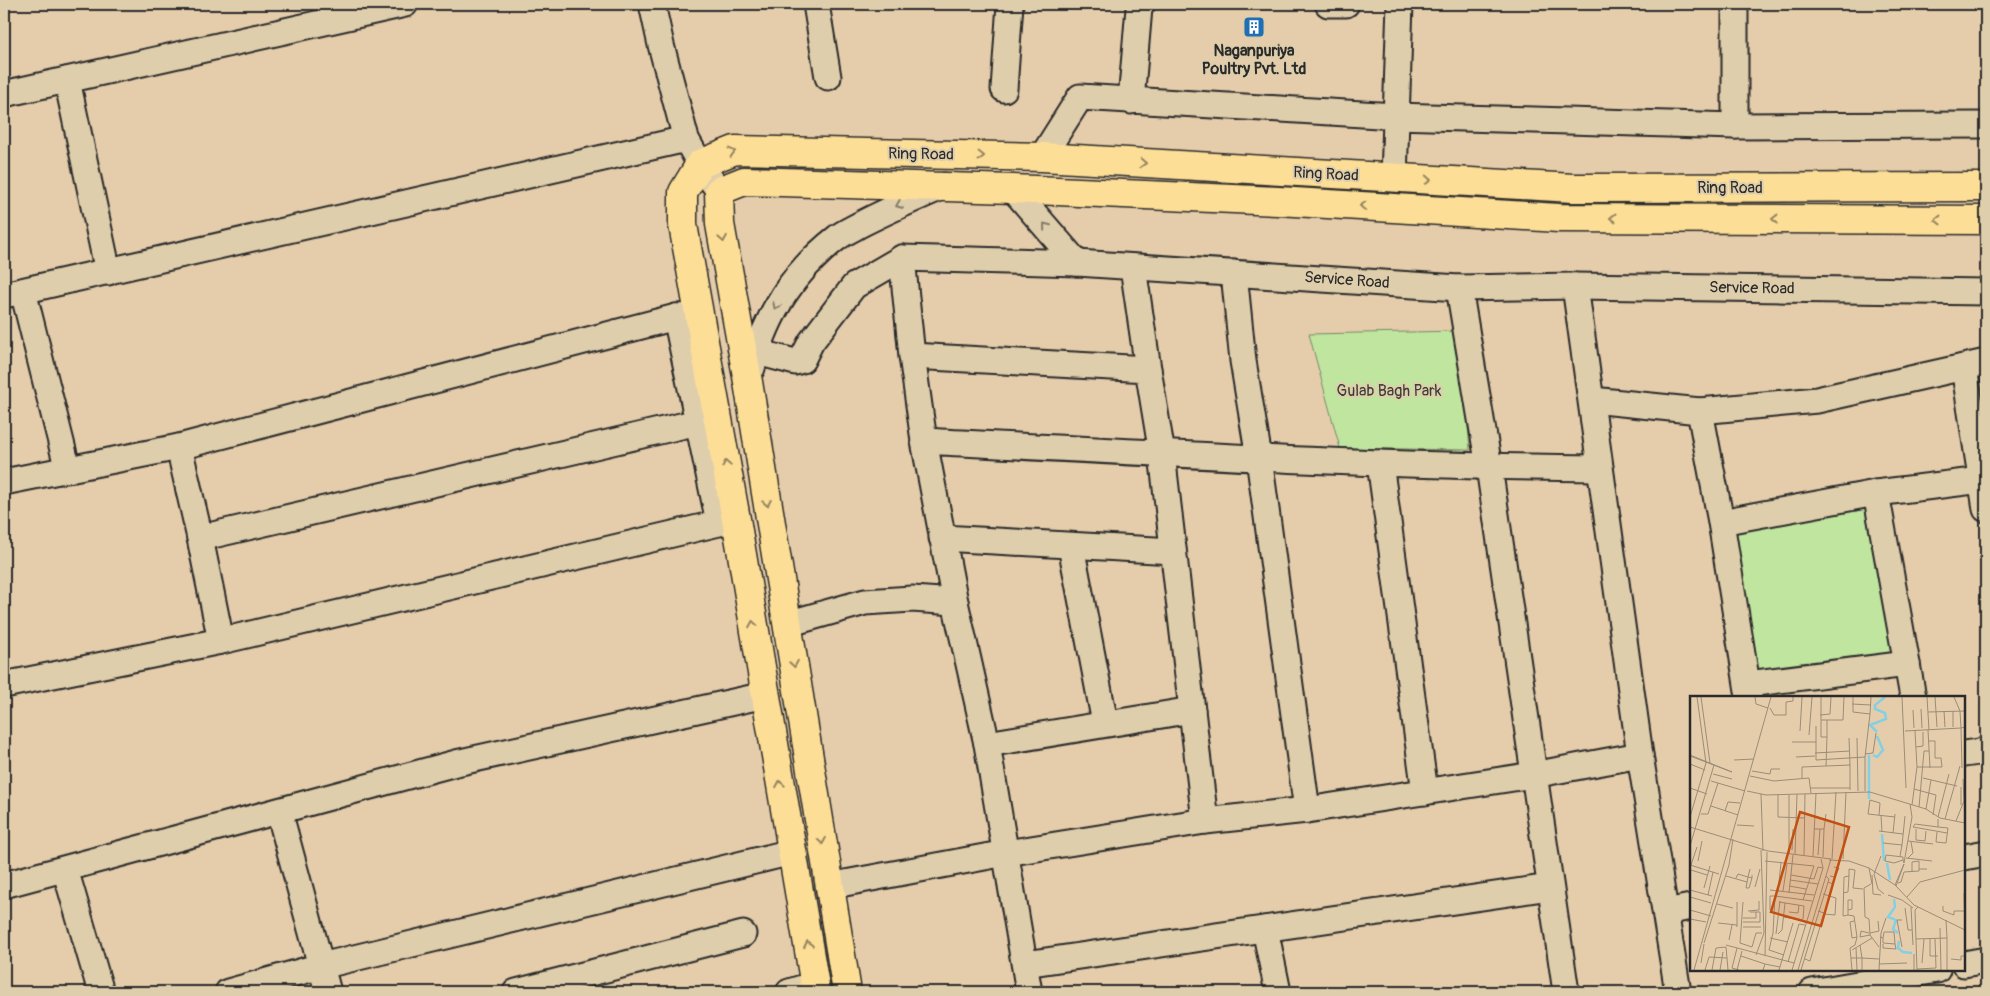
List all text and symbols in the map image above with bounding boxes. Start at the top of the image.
building icon: Naganpuriya Poultry Pvt. Ltd [1242,15,1266,39]
place label: Naganpuriya Poultry Pvt. Ltd [1202,41,1306,79]
street label: Ring Road [888,143,954,165]
one-way arrow [727,148,735,158]
one-way arrow [978,151,985,161]
one-way arrow [1140,158,1148,169]
street label: Ring Road [1293,162,1359,186]
one-way arrow [1424,174,1432,185]
street label: Ring Road [1697,178,1763,198]
one-way arrow [895,199,904,210]
one-way arrow [1359,201,1367,212]
one-way arrow [1608,213,1616,223]
one-way arrow [1771,214,1778,224]
one-way arrow [1933,215,1941,225]
one-way arrow [1043,222,1052,231]
one-way arrow [717,235,727,244]
street label: Service Road [1304,267,1390,293]
street label: Service Road [1709,277,1795,299]
one-way arrow [772,301,782,310]
park label: Gulab Bagh Park [1337,381,1442,401]
one-way arrow [722,459,732,468]
one-way arrow [761,500,772,508]
one-way arrow [749,619,759,628]
one-way arrow [788,660,799,668]
inset map [1690,696,1965,971]
one-way arrow [776,780,786,788]
one-way arrow [817,837,827,846]
one-way arrow [803,940,813,949]

